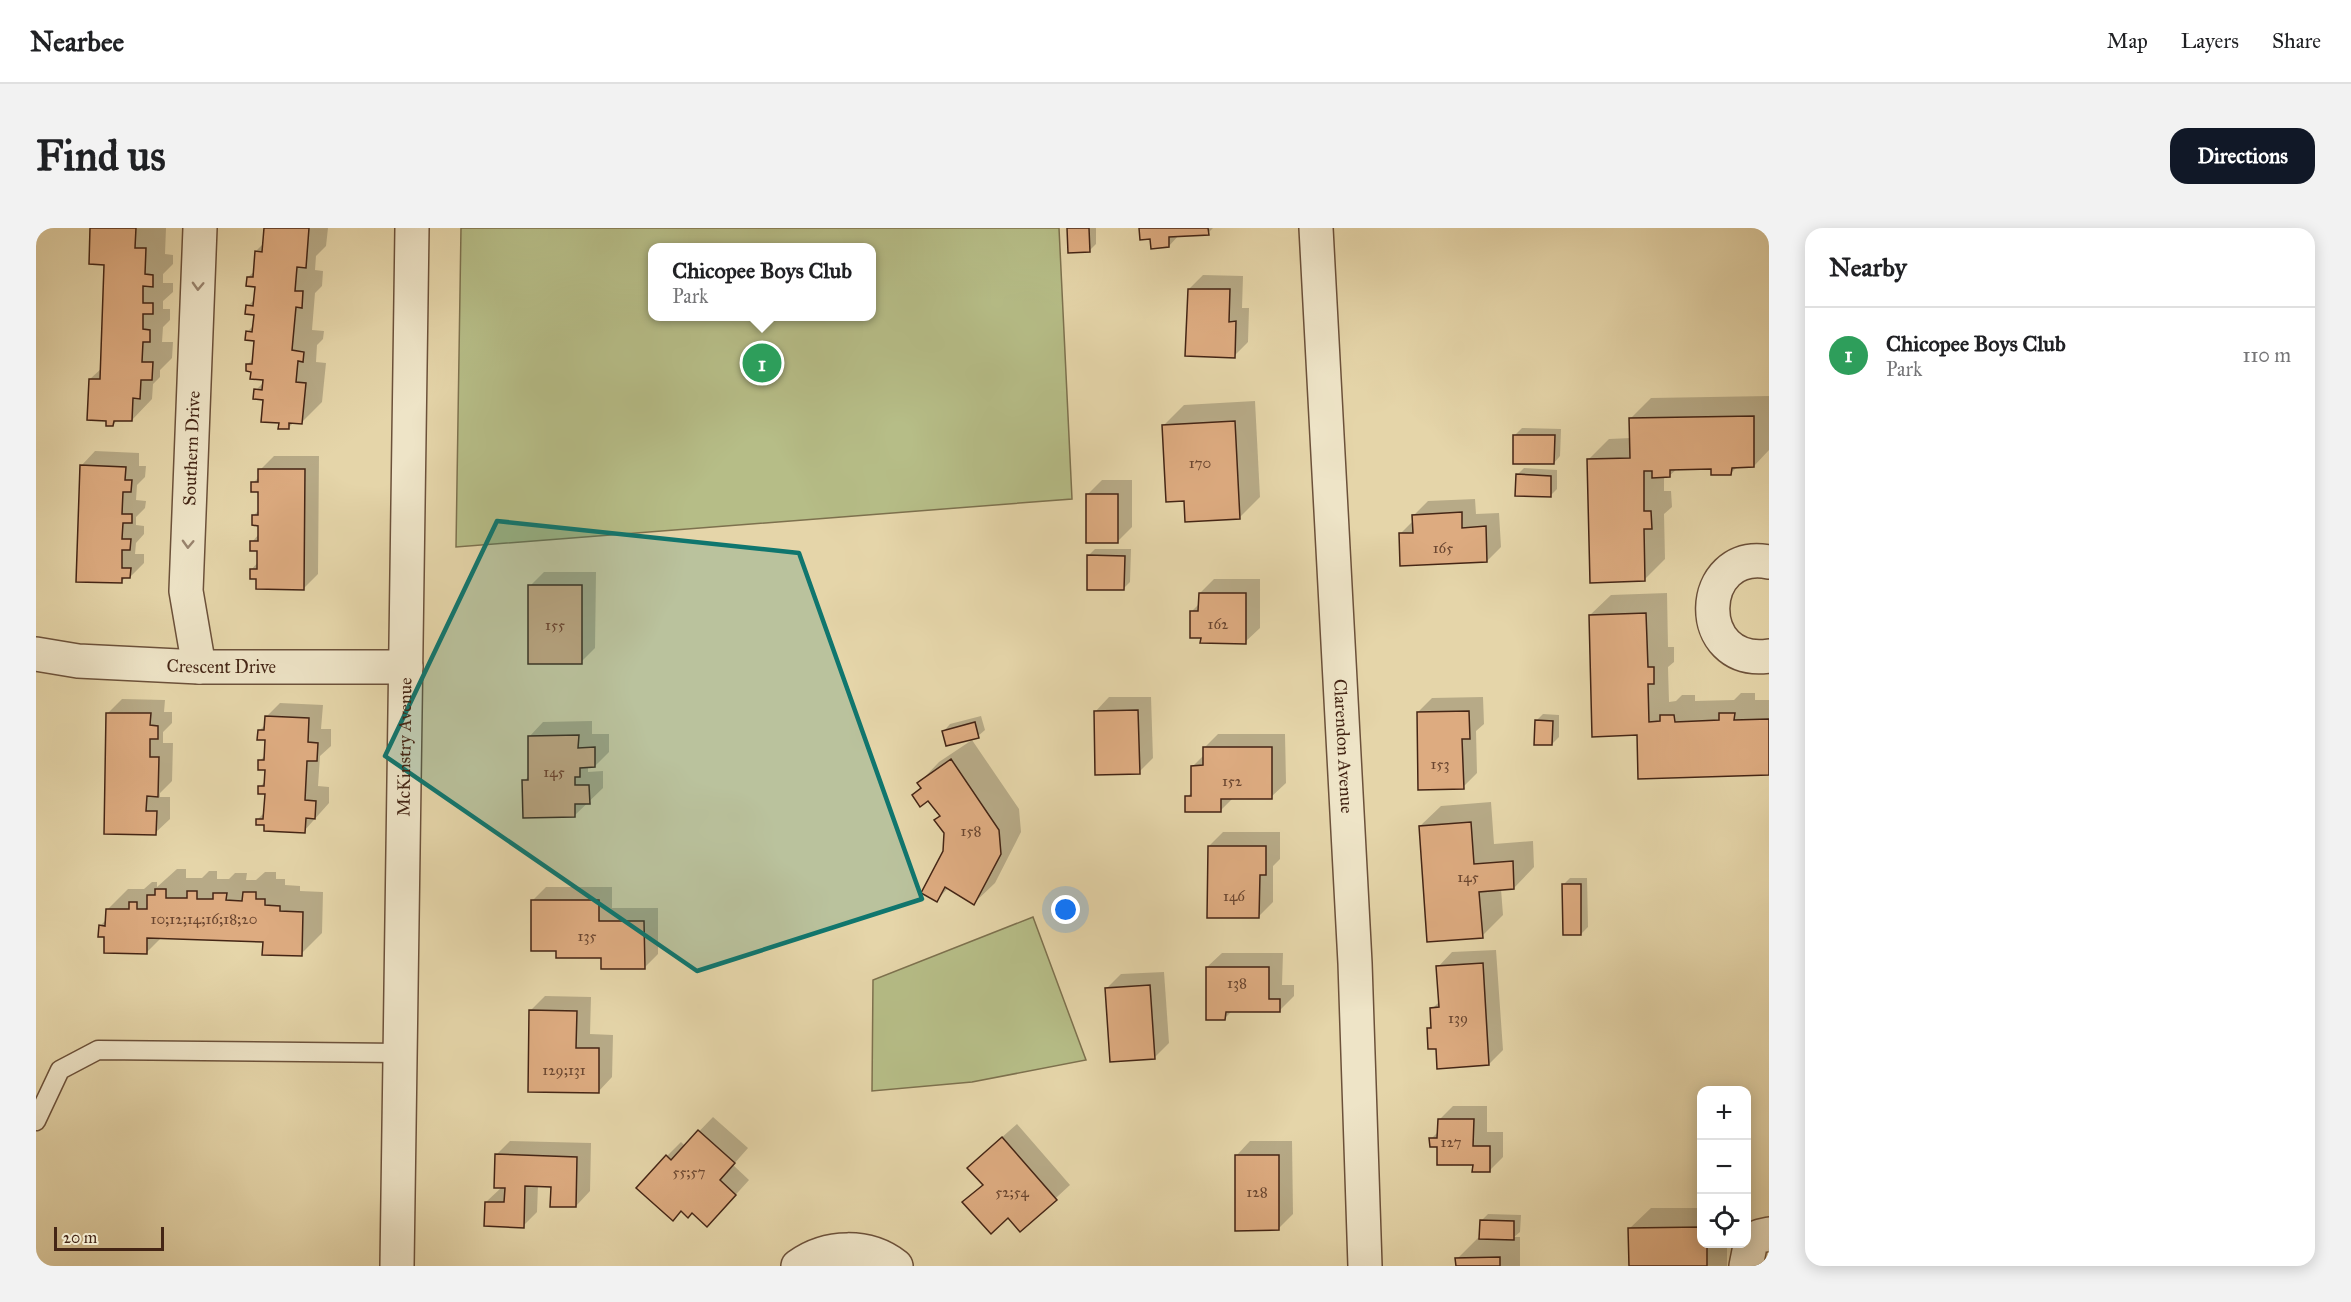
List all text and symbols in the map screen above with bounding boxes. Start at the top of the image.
text: Nearbee [30,24,124,59]
text: Map [2107,28,2148,54]
text: Layers [2181,28,2239,54]
text: Share [2272,28,2321,54]
button: Directions [2170,128,2315,184]
text: Find us [36,130,166,182]
popup [648,243,876,321]
text: Nearby [1829,251,1907,283]
text: Chicopee Boys Club [672,257,852,284]
one-way arrow [191,282,204,291]
text: Park [672,284,708,308]
text: Chicopee Boys Club [1886,330,2066,357]
pin: 1 [742,340,782,386]
text: 1 [1845,343,1852,367]
text: 110 m [2243,343,2291,367]
text: Park [1886,357,1922,381]
street label: Southern Drive [178,390,205,506]
house number: 170 [1189,454,1211,472]
house number: 165 [1433,539,1453,557]
one-way arrow [181,540,194,549]
house number: 162 [1208,615,1229,633]
house number: 155 [545,616,565,634]
street label: Crescent Drive [166,654,276,678]
street label: McKinstry Avenue [392,677,417,817]
street label: Clarendon Avenue [1329,678,1358,814]
house number: 153 [1431,755,1449,773]
house number: 145 [543,763,565,781]
house number: 152 [1222,772,1243,790]
house number: 158 [961,822,981,840]
house number: 145 [1457,868,1479,886]
house number: 146 [1223,887,1246,905]
your location [1051,895,1080,924]
house number: 10;12;14;16;18;20 [151,910,257,928]
house number: 135 [578,927,596,945]
house number: 138 [1227,974,1247,992]
house number: 139 [1448,1009,1468,1027]
house number: 129;131 [542,1061,586,1079]
map controls [1697,1086,1751,1248]
button: + [1697,1086,1751,1140]
house number: 127 [1441,1133,1461,1151]
button: − [1697,1140,1751,1194]
house number: 55;57 [672,1163,706,1181]
house number: 52;54 [995,1183,1029,1201]
house number: 128 [1246,1183,1268,1201]
button: locate [1697,1194,1751,1248]
scale bar [54,1224,164,1252]
text: 20 m [63,1228,97,1247]

